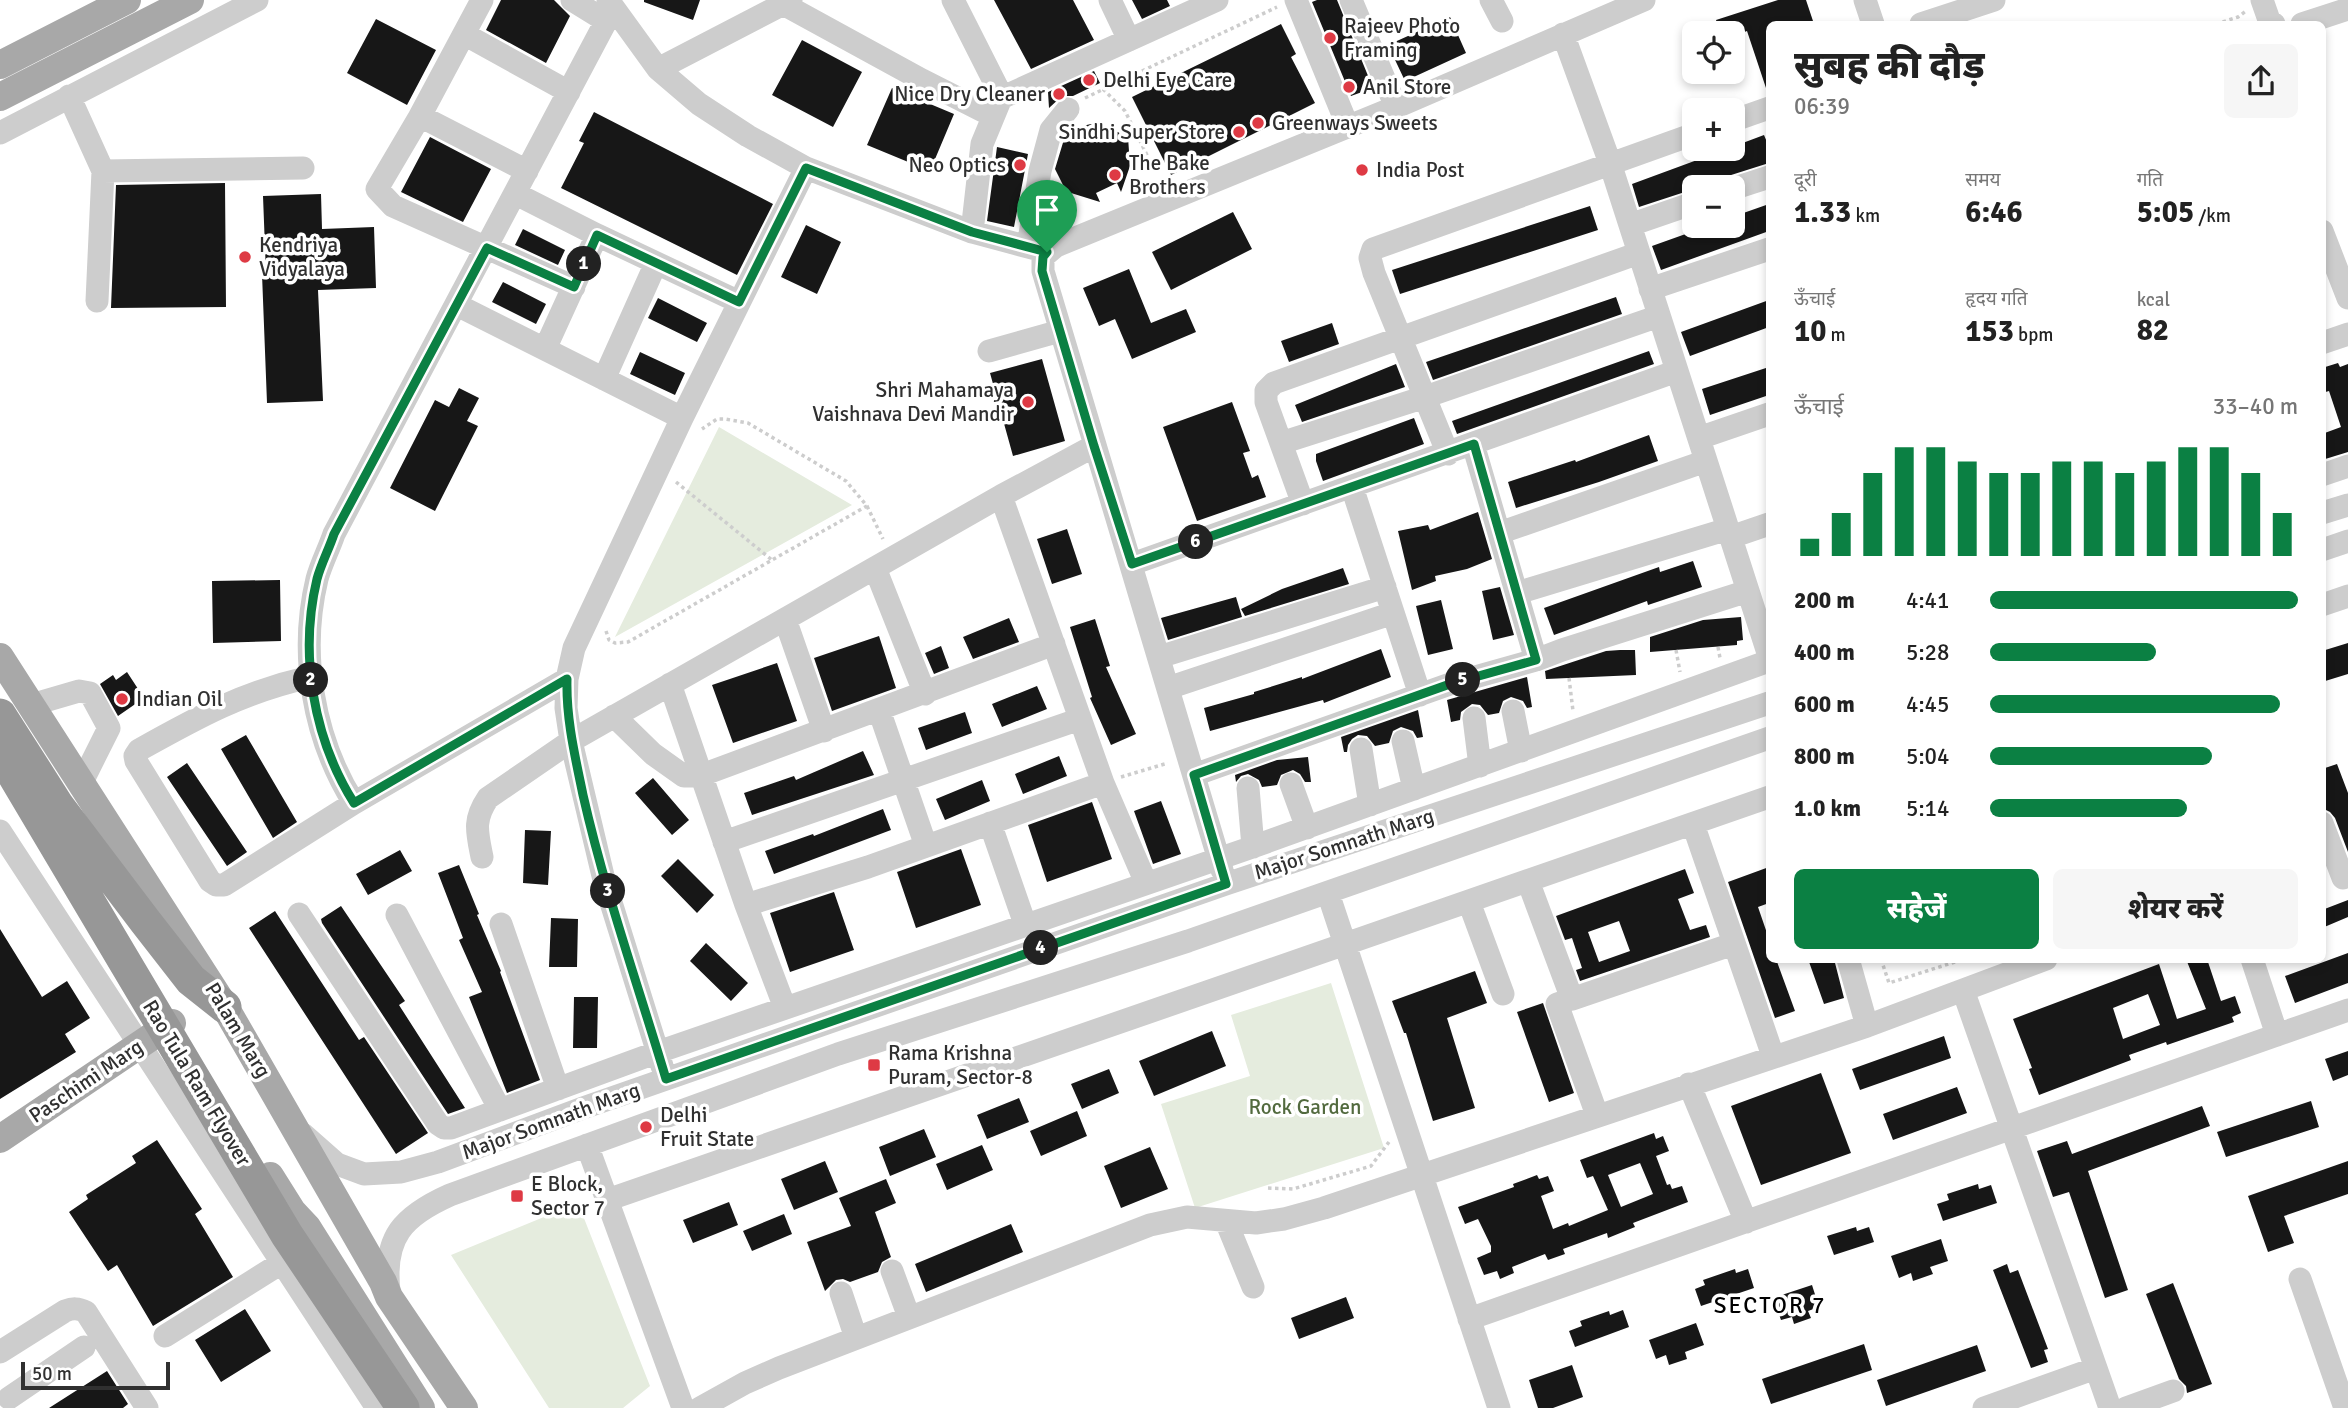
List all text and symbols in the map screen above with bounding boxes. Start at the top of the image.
place label: Rajeev Photo Framing [1344,13,1460,63]
map controls [1682,21,1745,238]
button: locate [1682,21,1745,84]
marker: Rajeev Photo Framing [1322,30,1338,46]
text: सुबह की दौड़ [1794,42,1985,89]
button: share [2224,44,2298,118]
place label: Delhi Eye Care [1103,67,1232,93]
marker: Delhi Eye Care [1081,72,1097,88]
place label: Anil Store [1363,74,1451,100]
marker: Anil Store [1341,79,1357,95]
place label: Nice Dry Cleaner [894,81,1045,107]
marker: Nice Dry Cleaner [1051,86,1067,102]
text: 06:39 [1794,92,1850,121]
button: + [1682,98,1745,161]
place label: Greenways Sweets [1272,110,1438,136]
marker: Greenways Sweets [1250,115,1266,131]
place label: Sindhi Super Store [1059,119,1225,145]
marker: Sindhi Super Store [1231,124,1247,140]
place label: The Bake Brothers [1129,150,1210,200]
place label: Neo Optics [908,152,1006,178]
marker: Neo Optics [1012,157,1028,173]
place label: India Post [1376,157,1464,183]
marker: India Post [1354,162,1370,178]
marker: The Bake Brothers [1107,167,1123,183]
text: दूरी [1794,168,1817,192]
text: समय [1965,168,2001,192]
text: गति [2137,168,2163,192]
button: − [1682,175,1745,238]
pin [1017,180,1077,252]
icon: arrive [1028,191,1066,229]
text: 1.33 [1794,194,1851,231]
text: 6:46 [1965,194,2023,231]
text: 5:05 [2137,194,2194,231]
text: km [1851,204,1880,228]
text: /km [2194,204,2231,228]
place label: Kendriya Vidyalaya [259,232,345,282]
pin: 1 [566,246,602,282]
marker: Kendriya Vidyalaya [237,249,253,265]
text: 1 [578,251,589,275]
text: ऊँचाई [1794,287,1835,311]
text: हृदय गति [1965,287,2028,311]
text: kcal [2137,288,2170,312]
text: 82 [2137,312,2169,349]
text: 10 [1794,313,1826,350]
text: 153 [1965,313,2014,350]
text: m [1826,323,1846,347]
text: bpm [2014,323,2053,347]
place label: Shri Mahamaya Vaishnava Devi Mandir [812,377,1014,427]
text: ऊँचाई [1794,392,1844,421]
text: 33–40 m [2213,392,2298,421]
marker: Shri Mahamaya Vaishnava Devi Mandir [1020,394,1036,410]
pin: 6 [1178,524,1214,560]
text: 6 [1190,529,1201,553]
text: 200 m [1794,586,1855,615]
text: 4:41 [1906,586,1949,615]
text: 400 m [1794,638,1855,667]
text: 5:28 [1906,638,1949,667]
pin: 2 [294,662,328,698]
pin: 5 [1446,662,1480,698]
text: 2 [305,667,316,691]
text: 5 [1457,667,1468,691]
place label: Indian Oil [136,686,223,712]
text: 600 m [1794,690,1855,719]
text: 4:45 [1906,690,1949,719]
marker: Indian Oil [114,691,130,707]
text: 800 m [1794,742,1855,771]
text: 5:04 [1906,742,1949,771]
text: 1.0 km [1794,794,1861,823]
text: 5:14 [1906,794,1949,823]
street label: Major Somnath Marg [1251,803,1437,885]
button: सहेजें [1794,869,2039,949]
button: शेयर करें [2053,869,2298,949]
pin: 3 [590,874,626,908]
text: 3 [602,878,613,902]
pin: 4 [1024,930,1058,965]
text: 4 [1035,935,1046,959]
street label: Palam Marg [199,978,277,1082]
street label: Rao Tula Ram Flyover [137,995,257,1171]
street label: Paschimi Marg [24,1033,148,1129]
place label: Rama Krishna Puram, Sector-8 [888,1040,1033,1090]
marker: Rama Krishna Puram, Sector-8 [866,1057,882,1073]
street label: Major Somnath Marg [458,1077,644,1165]
park label: Rock Garden [1248,1094,1362,1120]
place label: Delhi Fruit State [660,1102,754,1152]
marker: Delhi Fruit State [638,1119,654,1135]
place label: E Block, Sector 7 [531,1171,605,1221]
marker: E Block, Sector 7 [509,1188,525,1204]
district label: SECTOR 7 [1714,1291,1826,1320]
scale bar [21,1359,170,1391]
text: 50 m [32,1362,72,1386]

